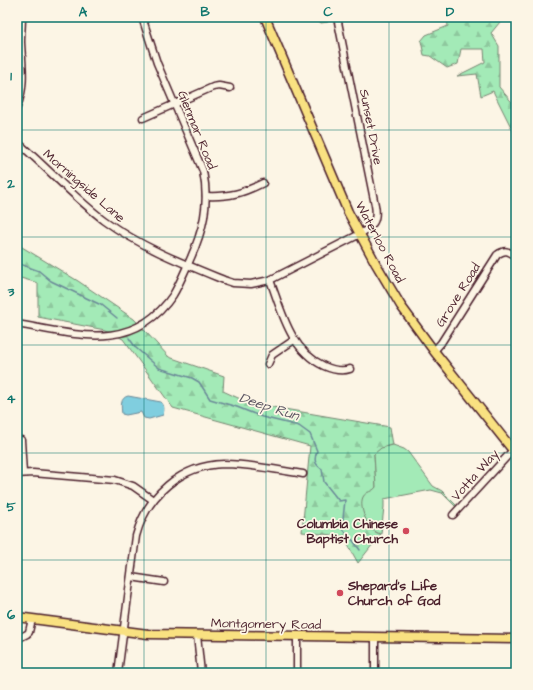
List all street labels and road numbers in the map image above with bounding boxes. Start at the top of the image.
street label: Glenmar Road [173,88,221,172]
street label: Sunset Drive [355,88,387,166]
street label: Morningside Lane [38,145,129,227]
street label: Waterloo Road [351,198,409,286]
street label: Grove Road [431,259,485,330]
street label: Votta Way [447,445,504,505]
street label: Montgomery Road [211,614,322,635]

